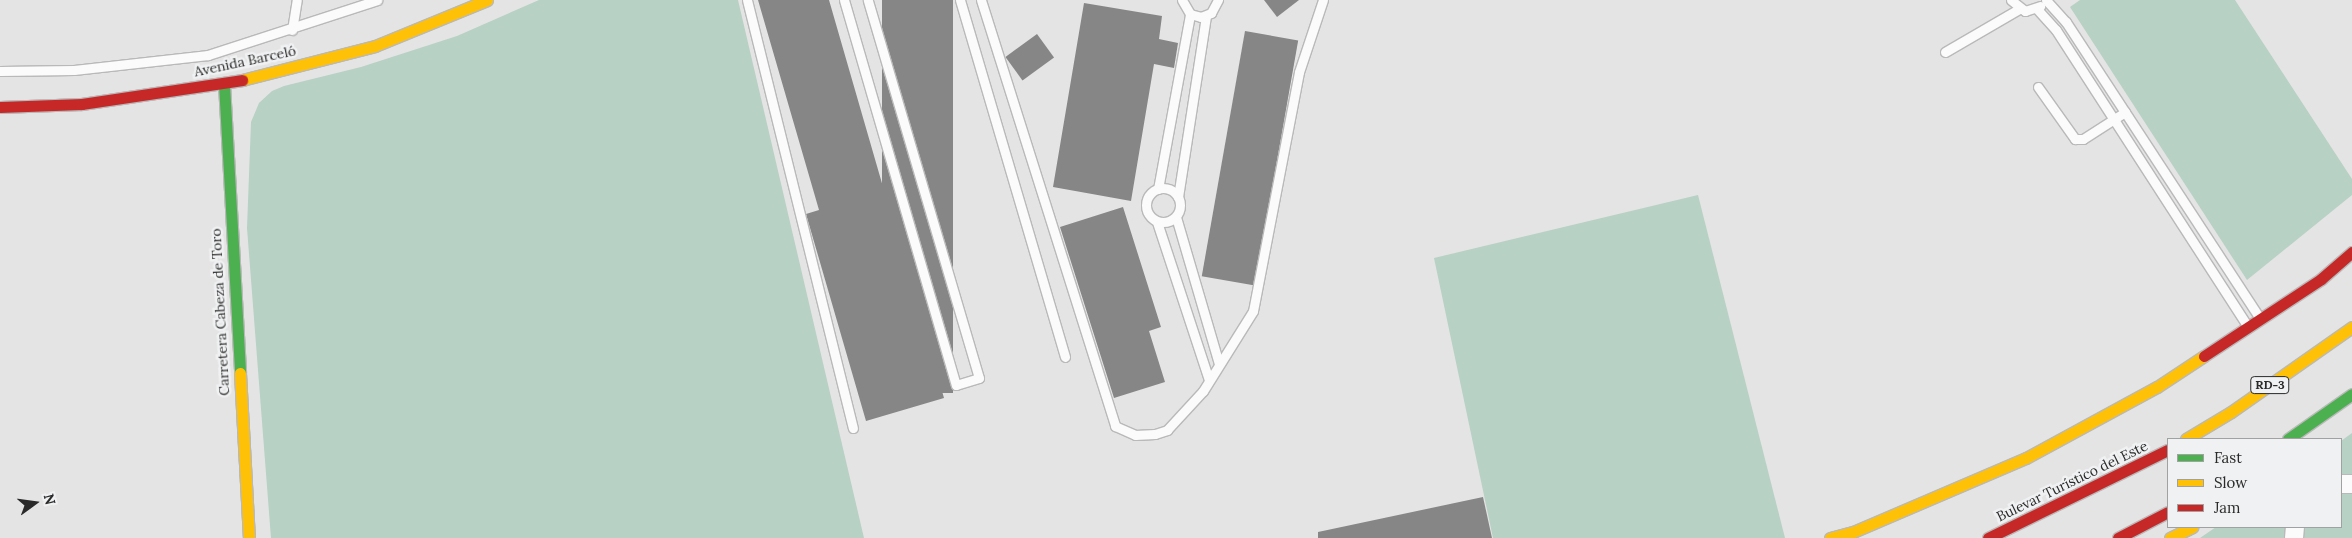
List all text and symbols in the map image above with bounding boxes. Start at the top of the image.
street label: Avenida Barceló [193,42,297,80]
street label: Carretera Cabeza de Toro [207,228,233,396]
road number: RD-3 [2250,376,2290,394]
street label: Bulevar Turístico del Este [1994,437,2150,525]
legend [2167,438,2342,528]
text: Fast [2214,448,2242,467]
text: Slow [2214,473,2247,492]
north arrow [10,478,60,528]
text: N [40,492,60,507]
text: Jam [2214,498,2241,517]

